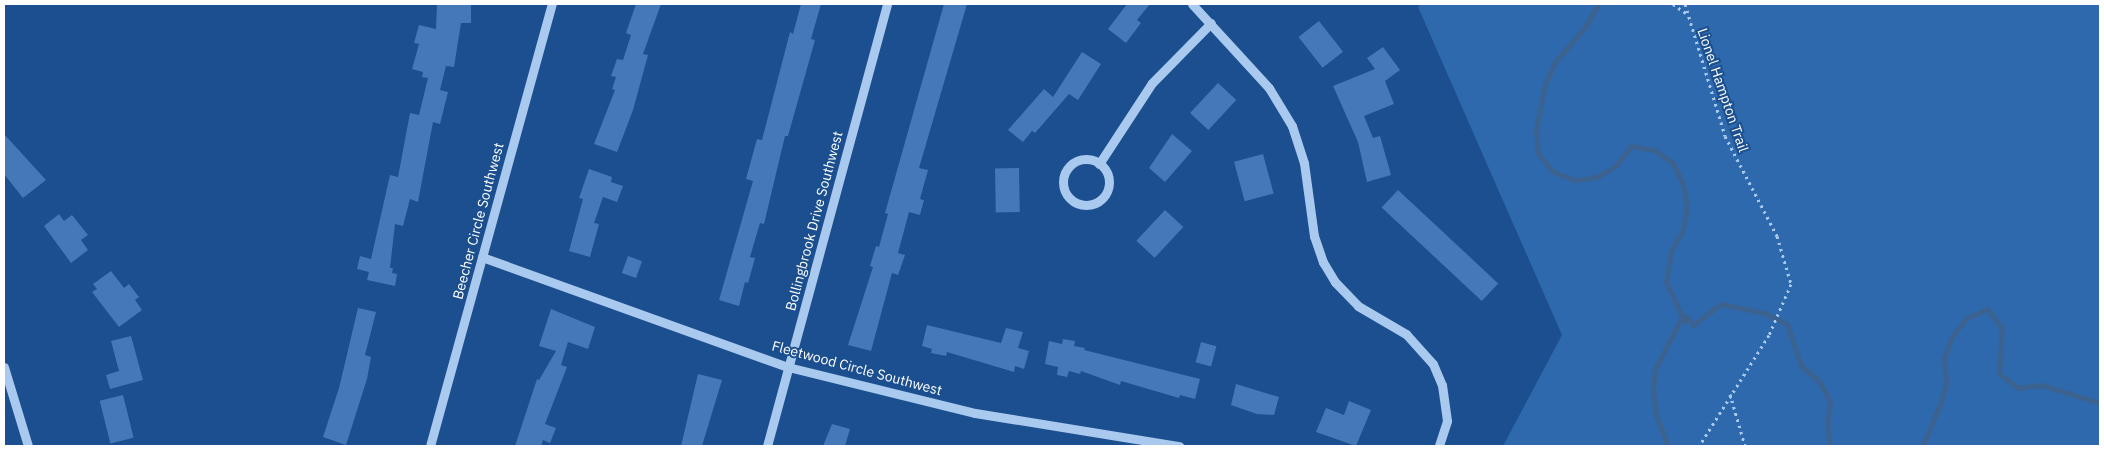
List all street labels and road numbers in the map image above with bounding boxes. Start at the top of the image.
street label: Lionel Hampton Trail [1694,26,1752,154]
street label: Bollingbrook Drive Southwest [782,129,846,313]
street label: Beecher Circle Southwest [449,141,507,301]
street label: Fleetwood Circle Southwest [770,337,944,399]

